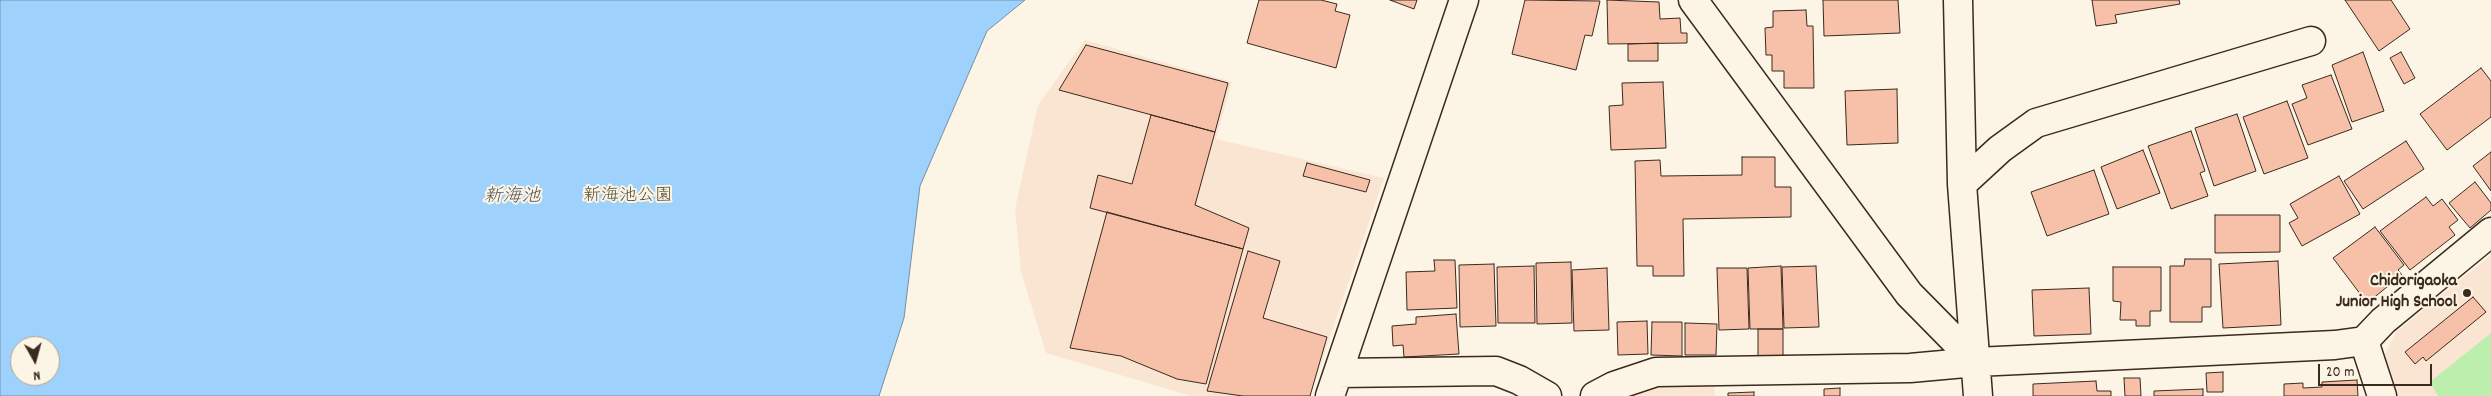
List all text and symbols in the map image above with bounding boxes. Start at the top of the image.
water label: 新海池 [484,187,540,209]
park label: 新海池公園 [583,187,673,209]
place label: Chidorigaoka Junior High School [2336,272,2457,314]
marker: Chidorigaoka Junior High School [2461,287,2473,299]
north arrow [10,336,60,386]
scale bar [2321,354,2435,386]
text: 20 m [2326,362,2354,384]
text: N [32,365,41,385]

